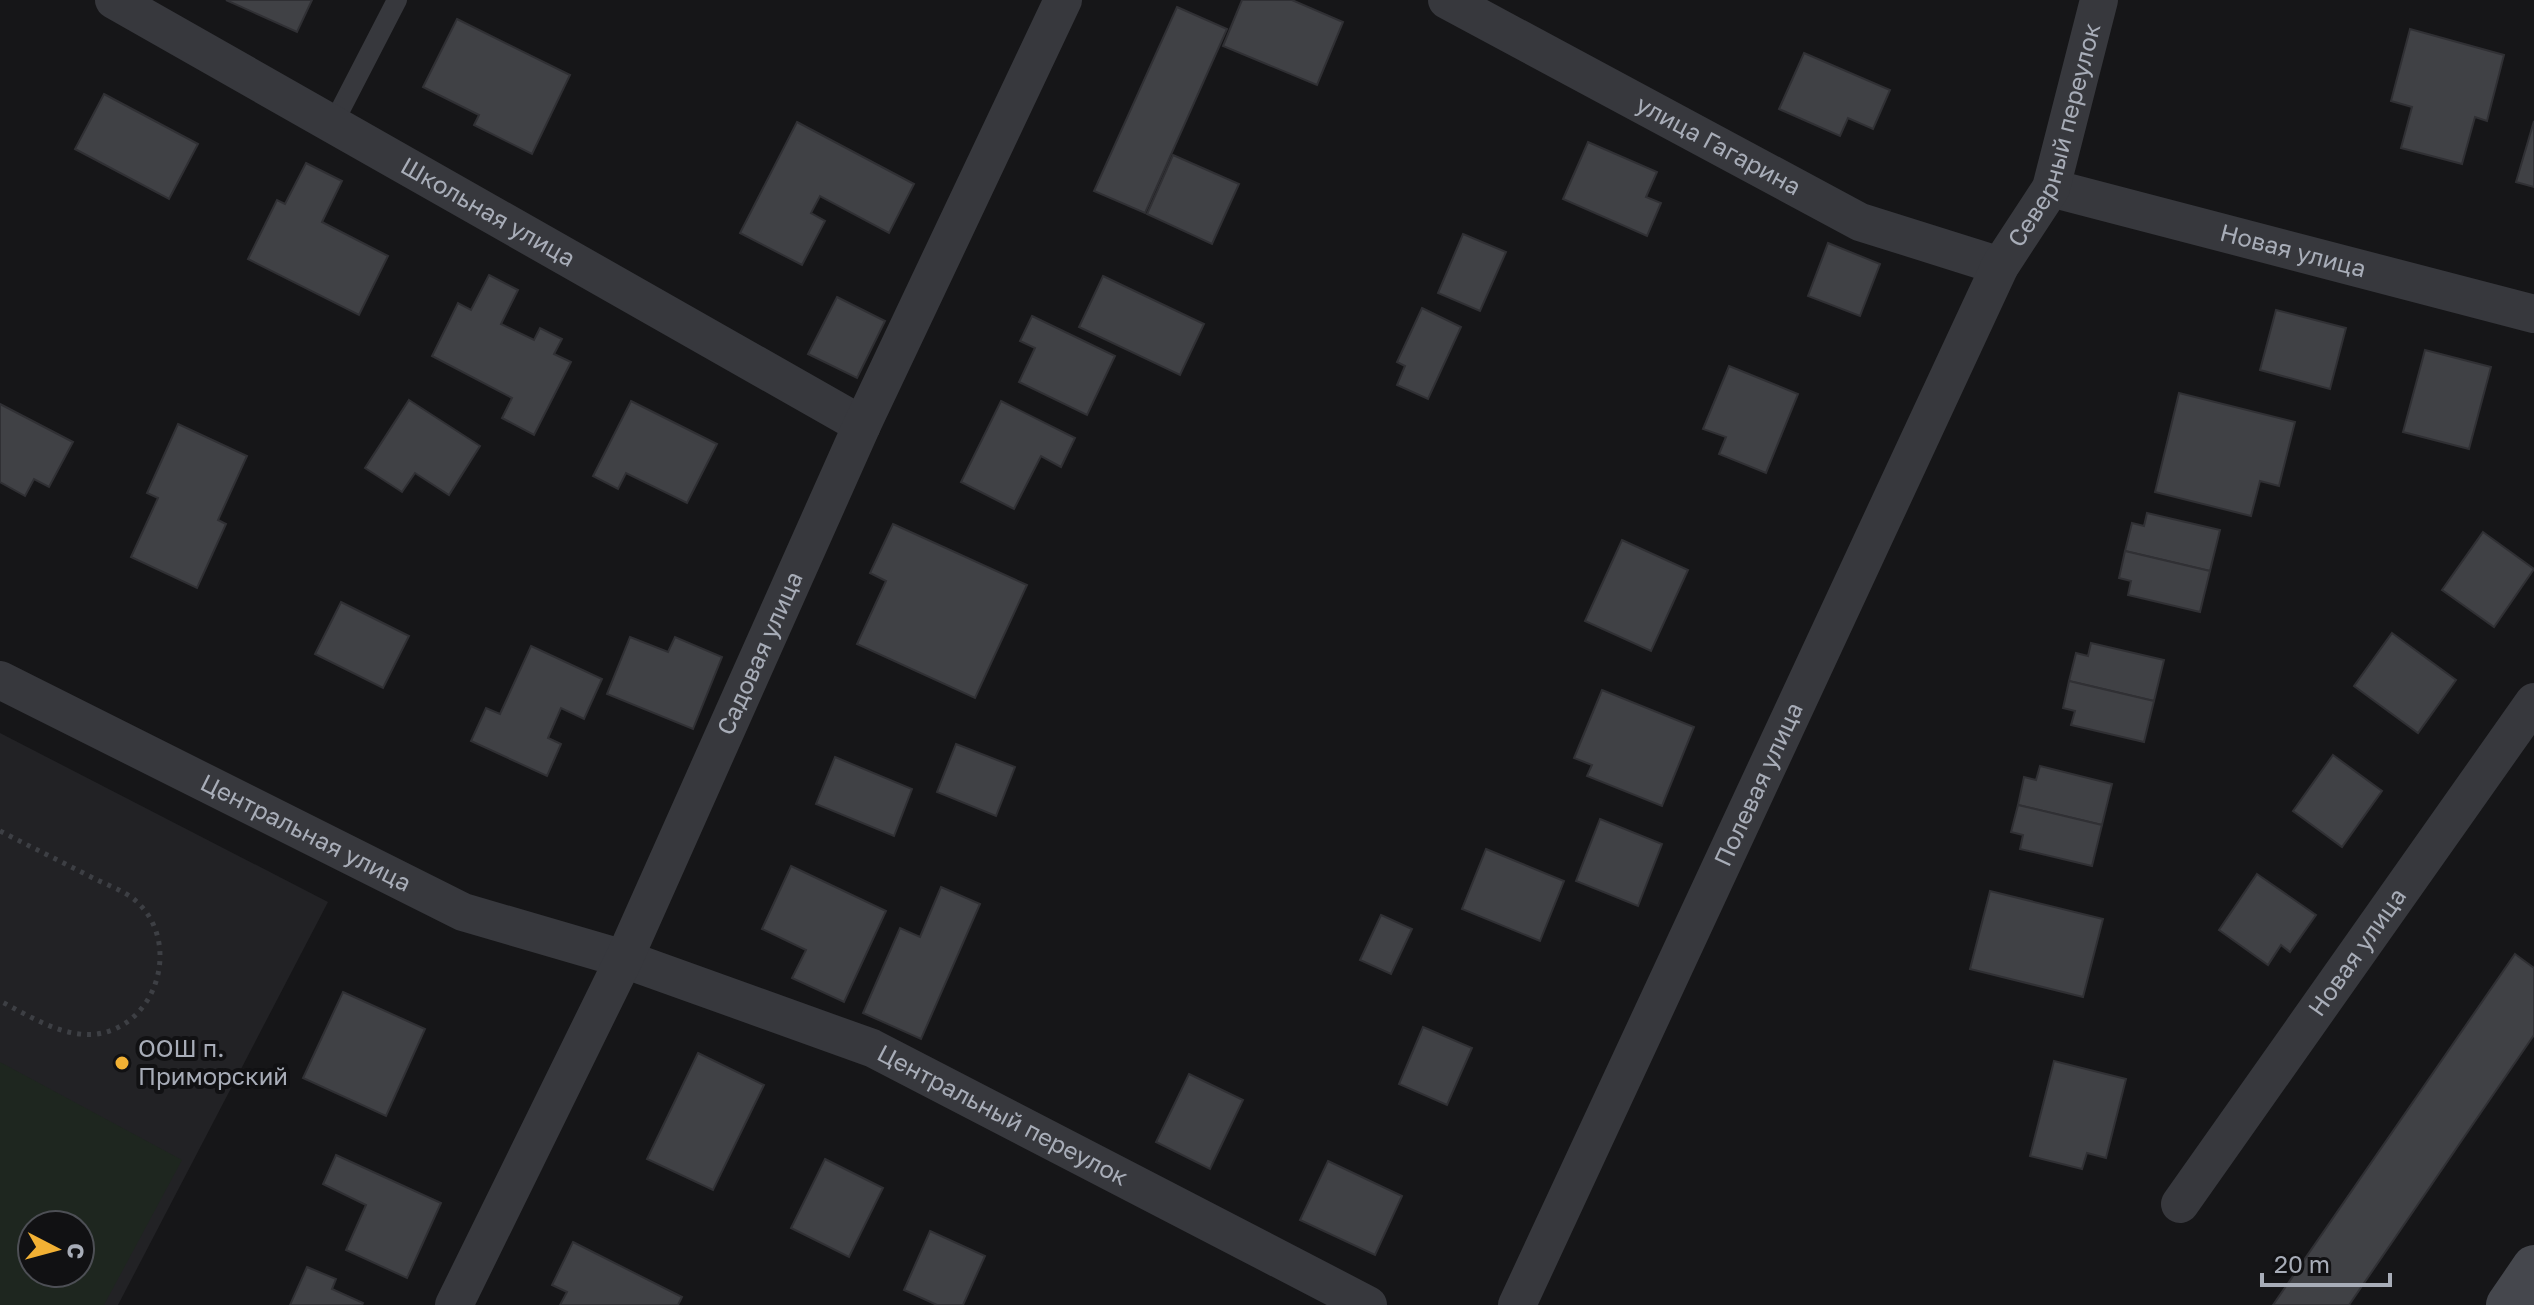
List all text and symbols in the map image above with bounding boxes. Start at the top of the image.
street label: Северный переулок [2001,20,2106,252]
street label: улица Гагарина [1632,88,1806,201]
street label: Школьная улица [396,150,581,272]
street label: Новая улица [2217,217,2369,283]
street label: Садовая улица [710,567,808,739]
street label: Полевая улица [1707,697,1808,870]
street label: Центральная улица [196,767,416,897]
street label: Новая улица [2301,882,2411,1021]
place label: ООШ п. Приморский [138,1033,288,1090]
street label: Центральный переулок [873,1037,1133,1191]
marker: ООШ п. Приморский [113,1054,131,1072]
north arrow [16,1209,96,1289]
scale bar [2262,1237,2390,1287]
text: С [62,1242,91,1260]
text: 20 m [2274,1249,2330,1278]

